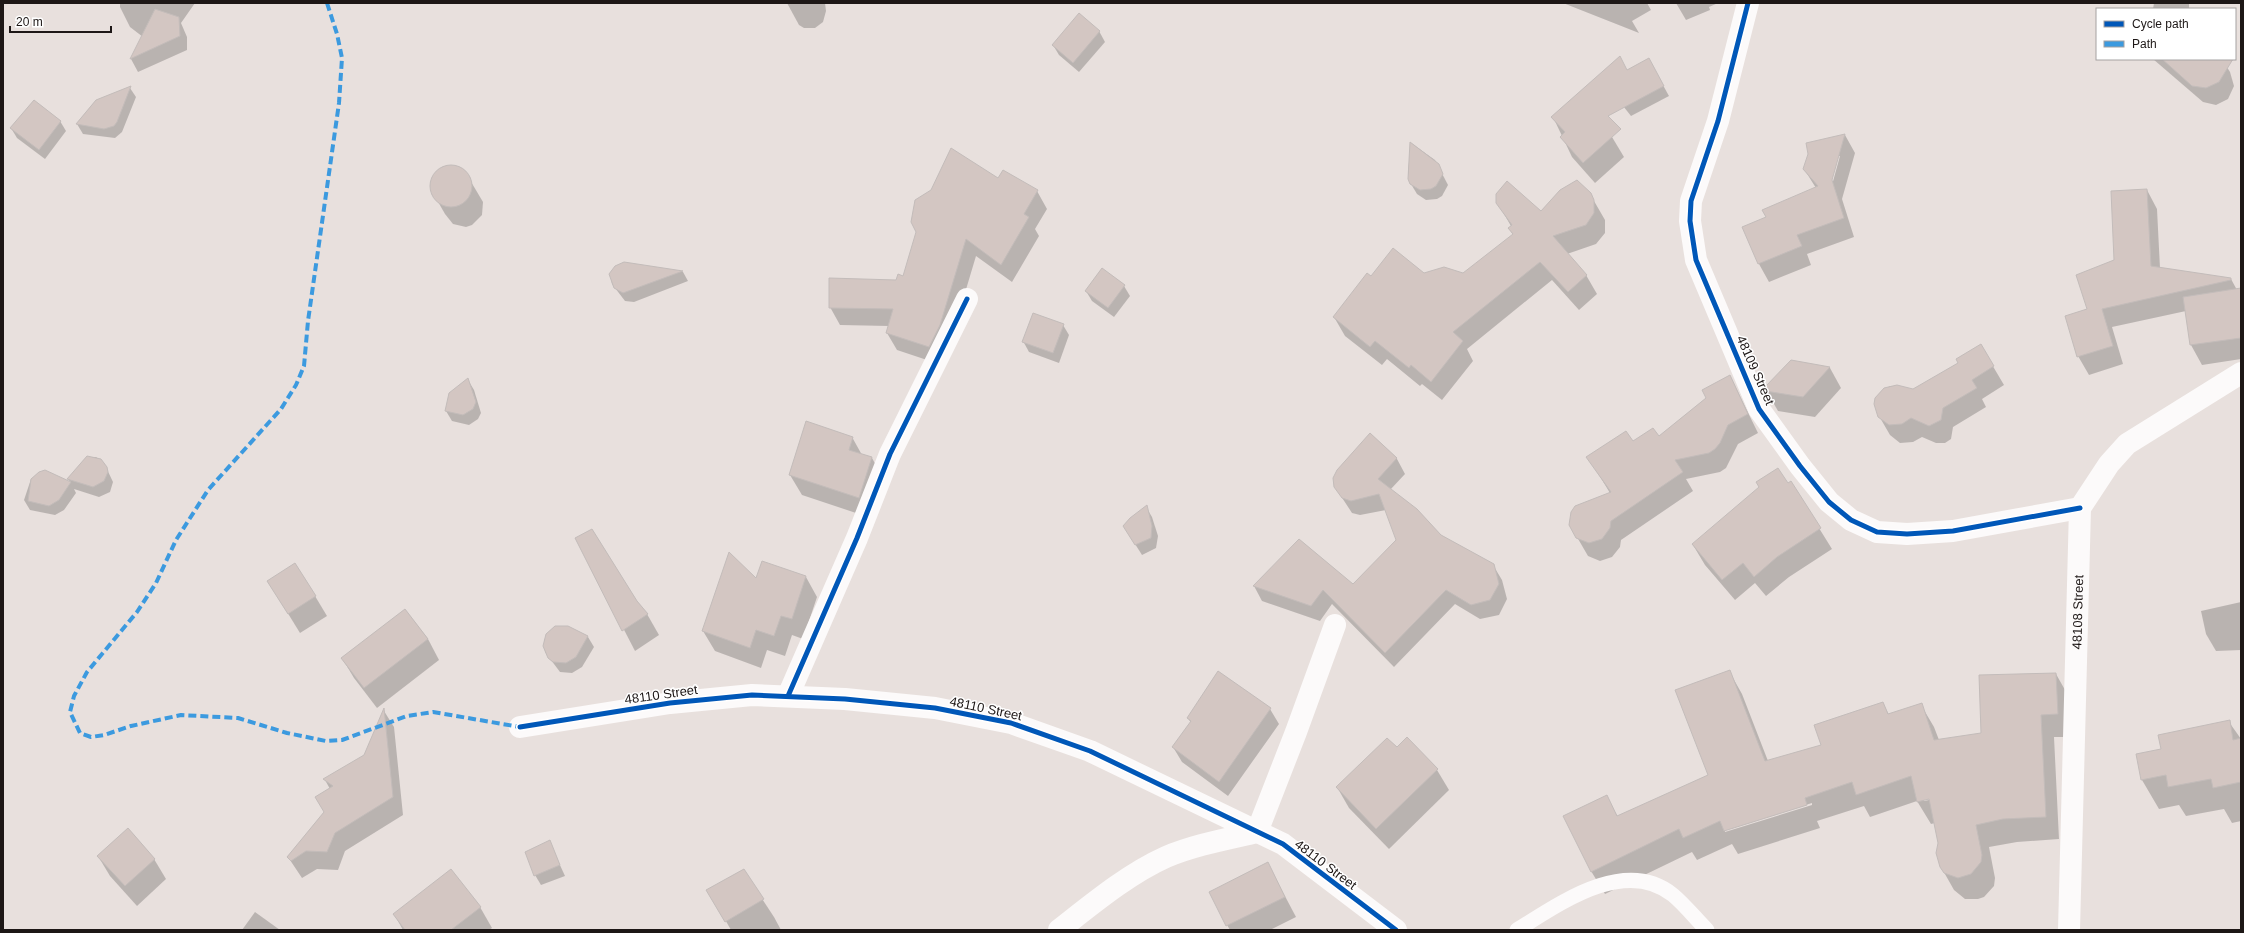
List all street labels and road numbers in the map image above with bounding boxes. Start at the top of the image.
street label: 48109 Street [1734,333,1778,408]
street label: 48108 Street [2069,574,2086,650]
street label: 48110 Street [624,682,699,707]
street label: 48110 Street [948,694,1024,724]
street label: 48110 Street [1292,836,1360,893]

